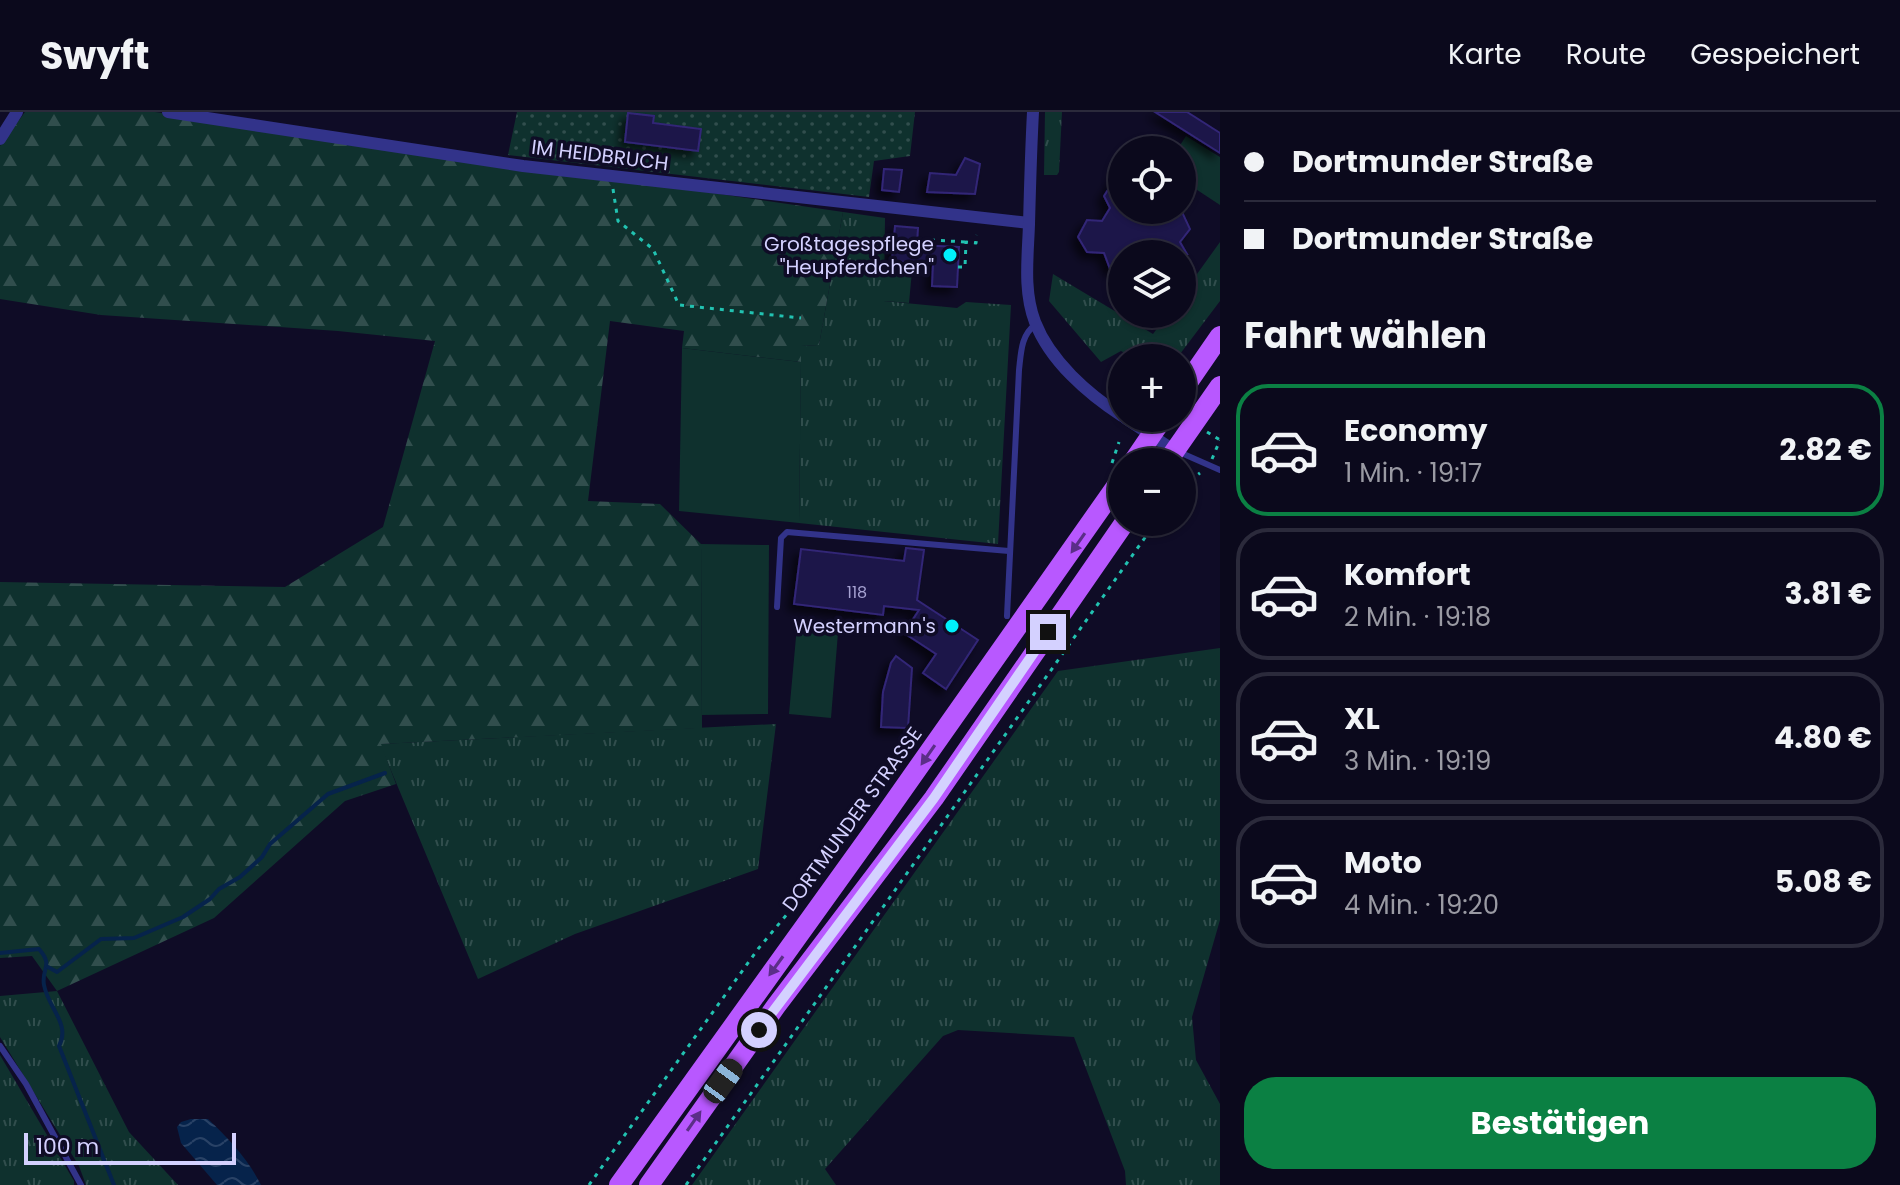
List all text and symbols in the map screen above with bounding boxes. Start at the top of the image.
text: Swyft [40,29,149,82]
text: Karte [1448,35,1522,74]
text: Route [1566,35,1646,74]
text: Gespeichert [1690,35,1860,74]
street label: IM HEIDBRUCH [530,133,670,177]
map controls [1108,136,1196,536]
button: locate [1108,136,1196,224]
text: Dortmunder Straße [1292,140,1593,183]
text: Dortmunder Straße [1292,217,1593,260]
place label: Großtagespflege "Heupferdchen" [764,230,934,281]
button: layers [1108,240,1196,328]
marker: Großtagespflege "Heupferdchen" [941,246,959,264]
text: Fahrt wählen [1244,310,1487,361]
button: + [1108,344,1196,432]
text: Economy [1344,409,1488,452]
icon: car [1248,414,1320,486]
text: 2.82 € [1780,428,1872,471]
button: − [1108,448,1196,536]
text: 1 Min. · 19:17 [1344,455,1482,491]
one-way arrow [1071,532,1086,553]
text: Komfort [1344,553,1471,596]
icon: car [1248,558,1320,630]
text: 3.81 € [1784,572,1872,615]
house number: 118 [847,581,867,604]
text: 2 Min. · 19:18 [1344,599,1491,635]
place label: Westermann's [793,612,936,640]
route end [1030,614,1066,650]
marker: Westermann's [943,617,961,635]
text: XL [1344,697,1380,740]
icon: car [1248,702,1320,774]
text: 4.80 € [1774,716,1872,759]
street label: DORTMUNDER STRASSE [776,721,928,917]
text: 3 Min. · 19:19 [1344,743,1491,779]
one-way arrow [921,744,936,765]
text: Moto [1344,841,1422,884]
icon: car [1248,846,1320,918]
text: 5.08 € [1775,860,1872,903]
text: 4 Min. · 19:20 [1344,887,1499,923]
one-way arrow [768,955,784,977]
route start [741,1012,777,1048]
car [699,1055,747,1107]
button: Bestätigen [1244,1077,1876,1169]
one-way arrow [686,1111,701,1132]
scale bar [24,1129,236,1165]
text: 100 m [36,1131,99,1162]

